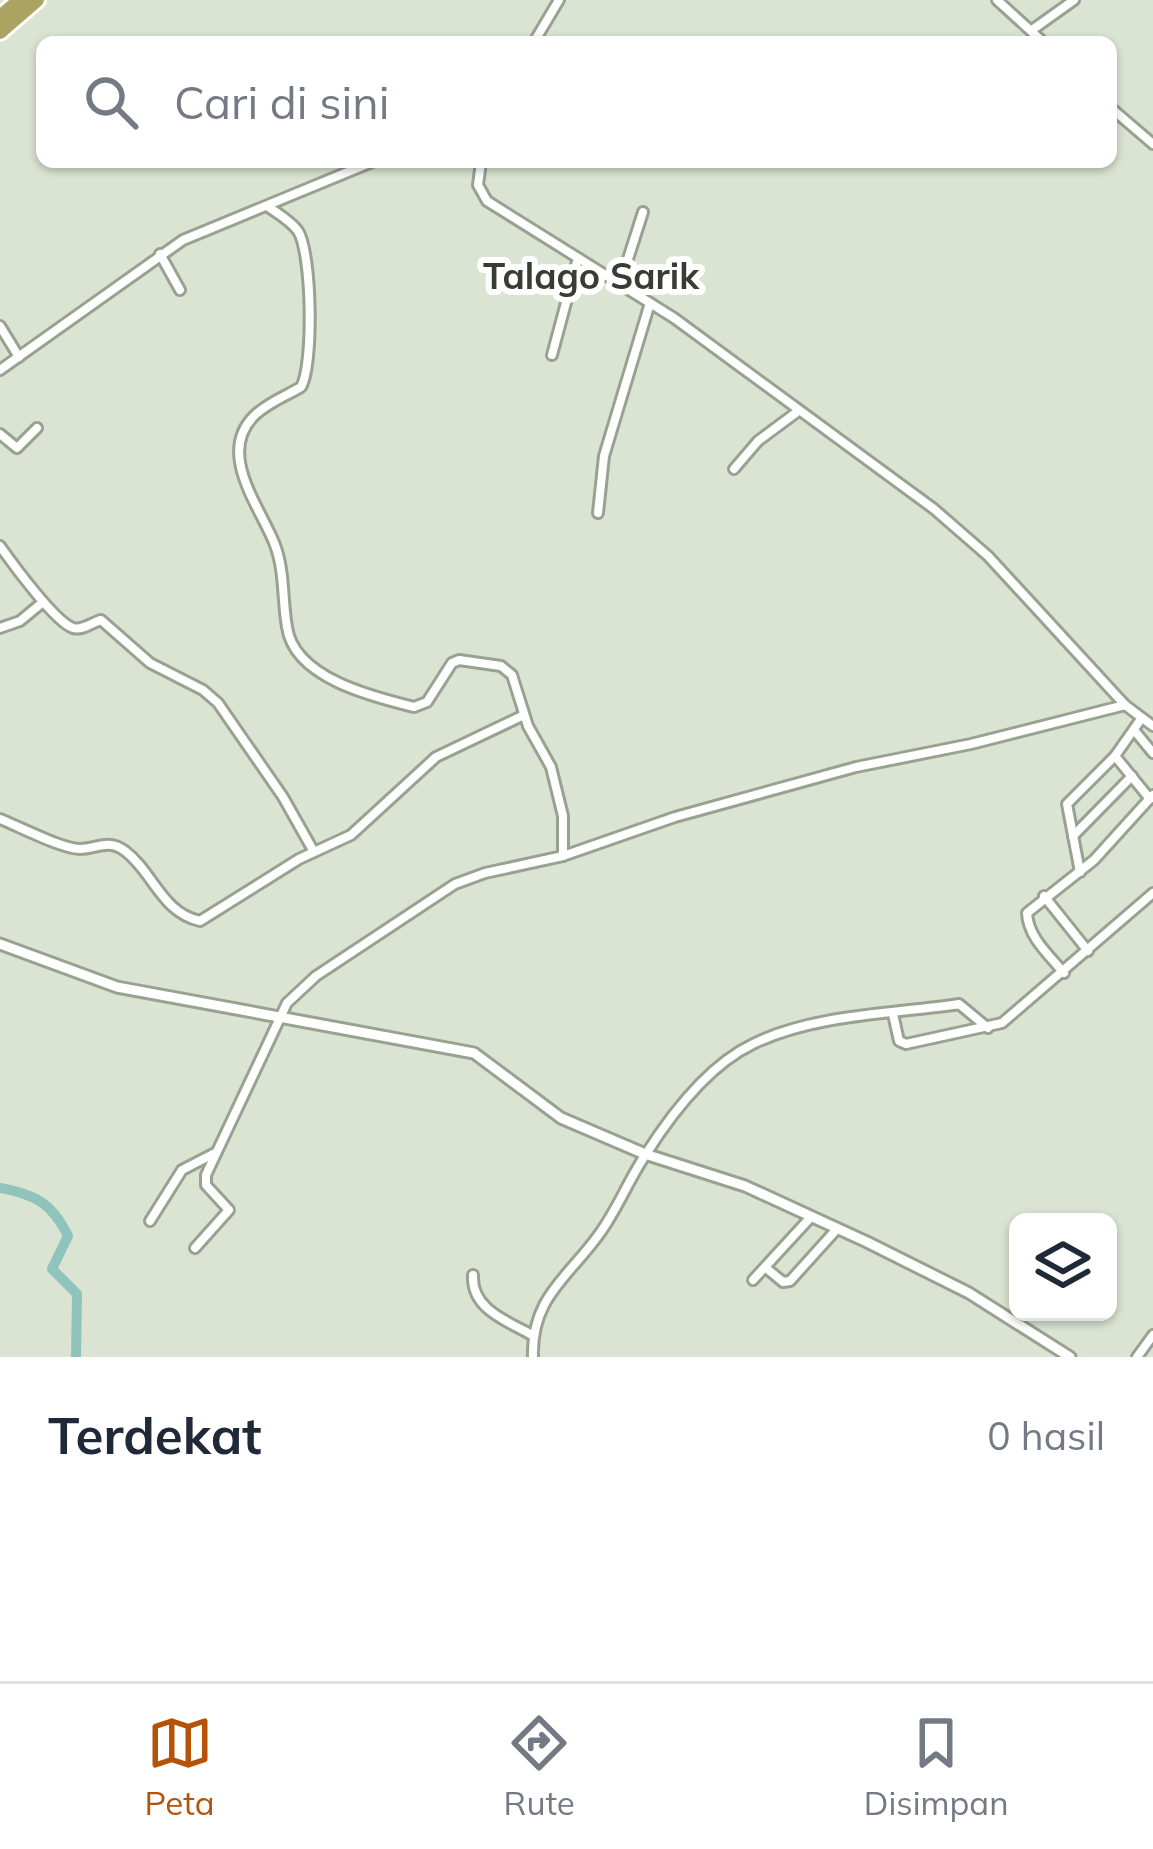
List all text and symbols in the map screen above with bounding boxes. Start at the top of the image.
search box [36,36,1117,168]
icon: search [78,69,144,135]
text: Cari di sini [174,74,389,130]
district label: Talago Sarik [483,253,700,298]
map controls [1009,1213,1117,1321]
button: layers [1009,1213,1117,1321]
text: Terdekat [48,1403,262,1467]
text: 0 hasil [987,1411,1105,1460]
tab: Peta [145,1710,215,1823]
tab: Rute [504,1710,575,1823]
tab: Disimpan [864,1710,1008,1823]

